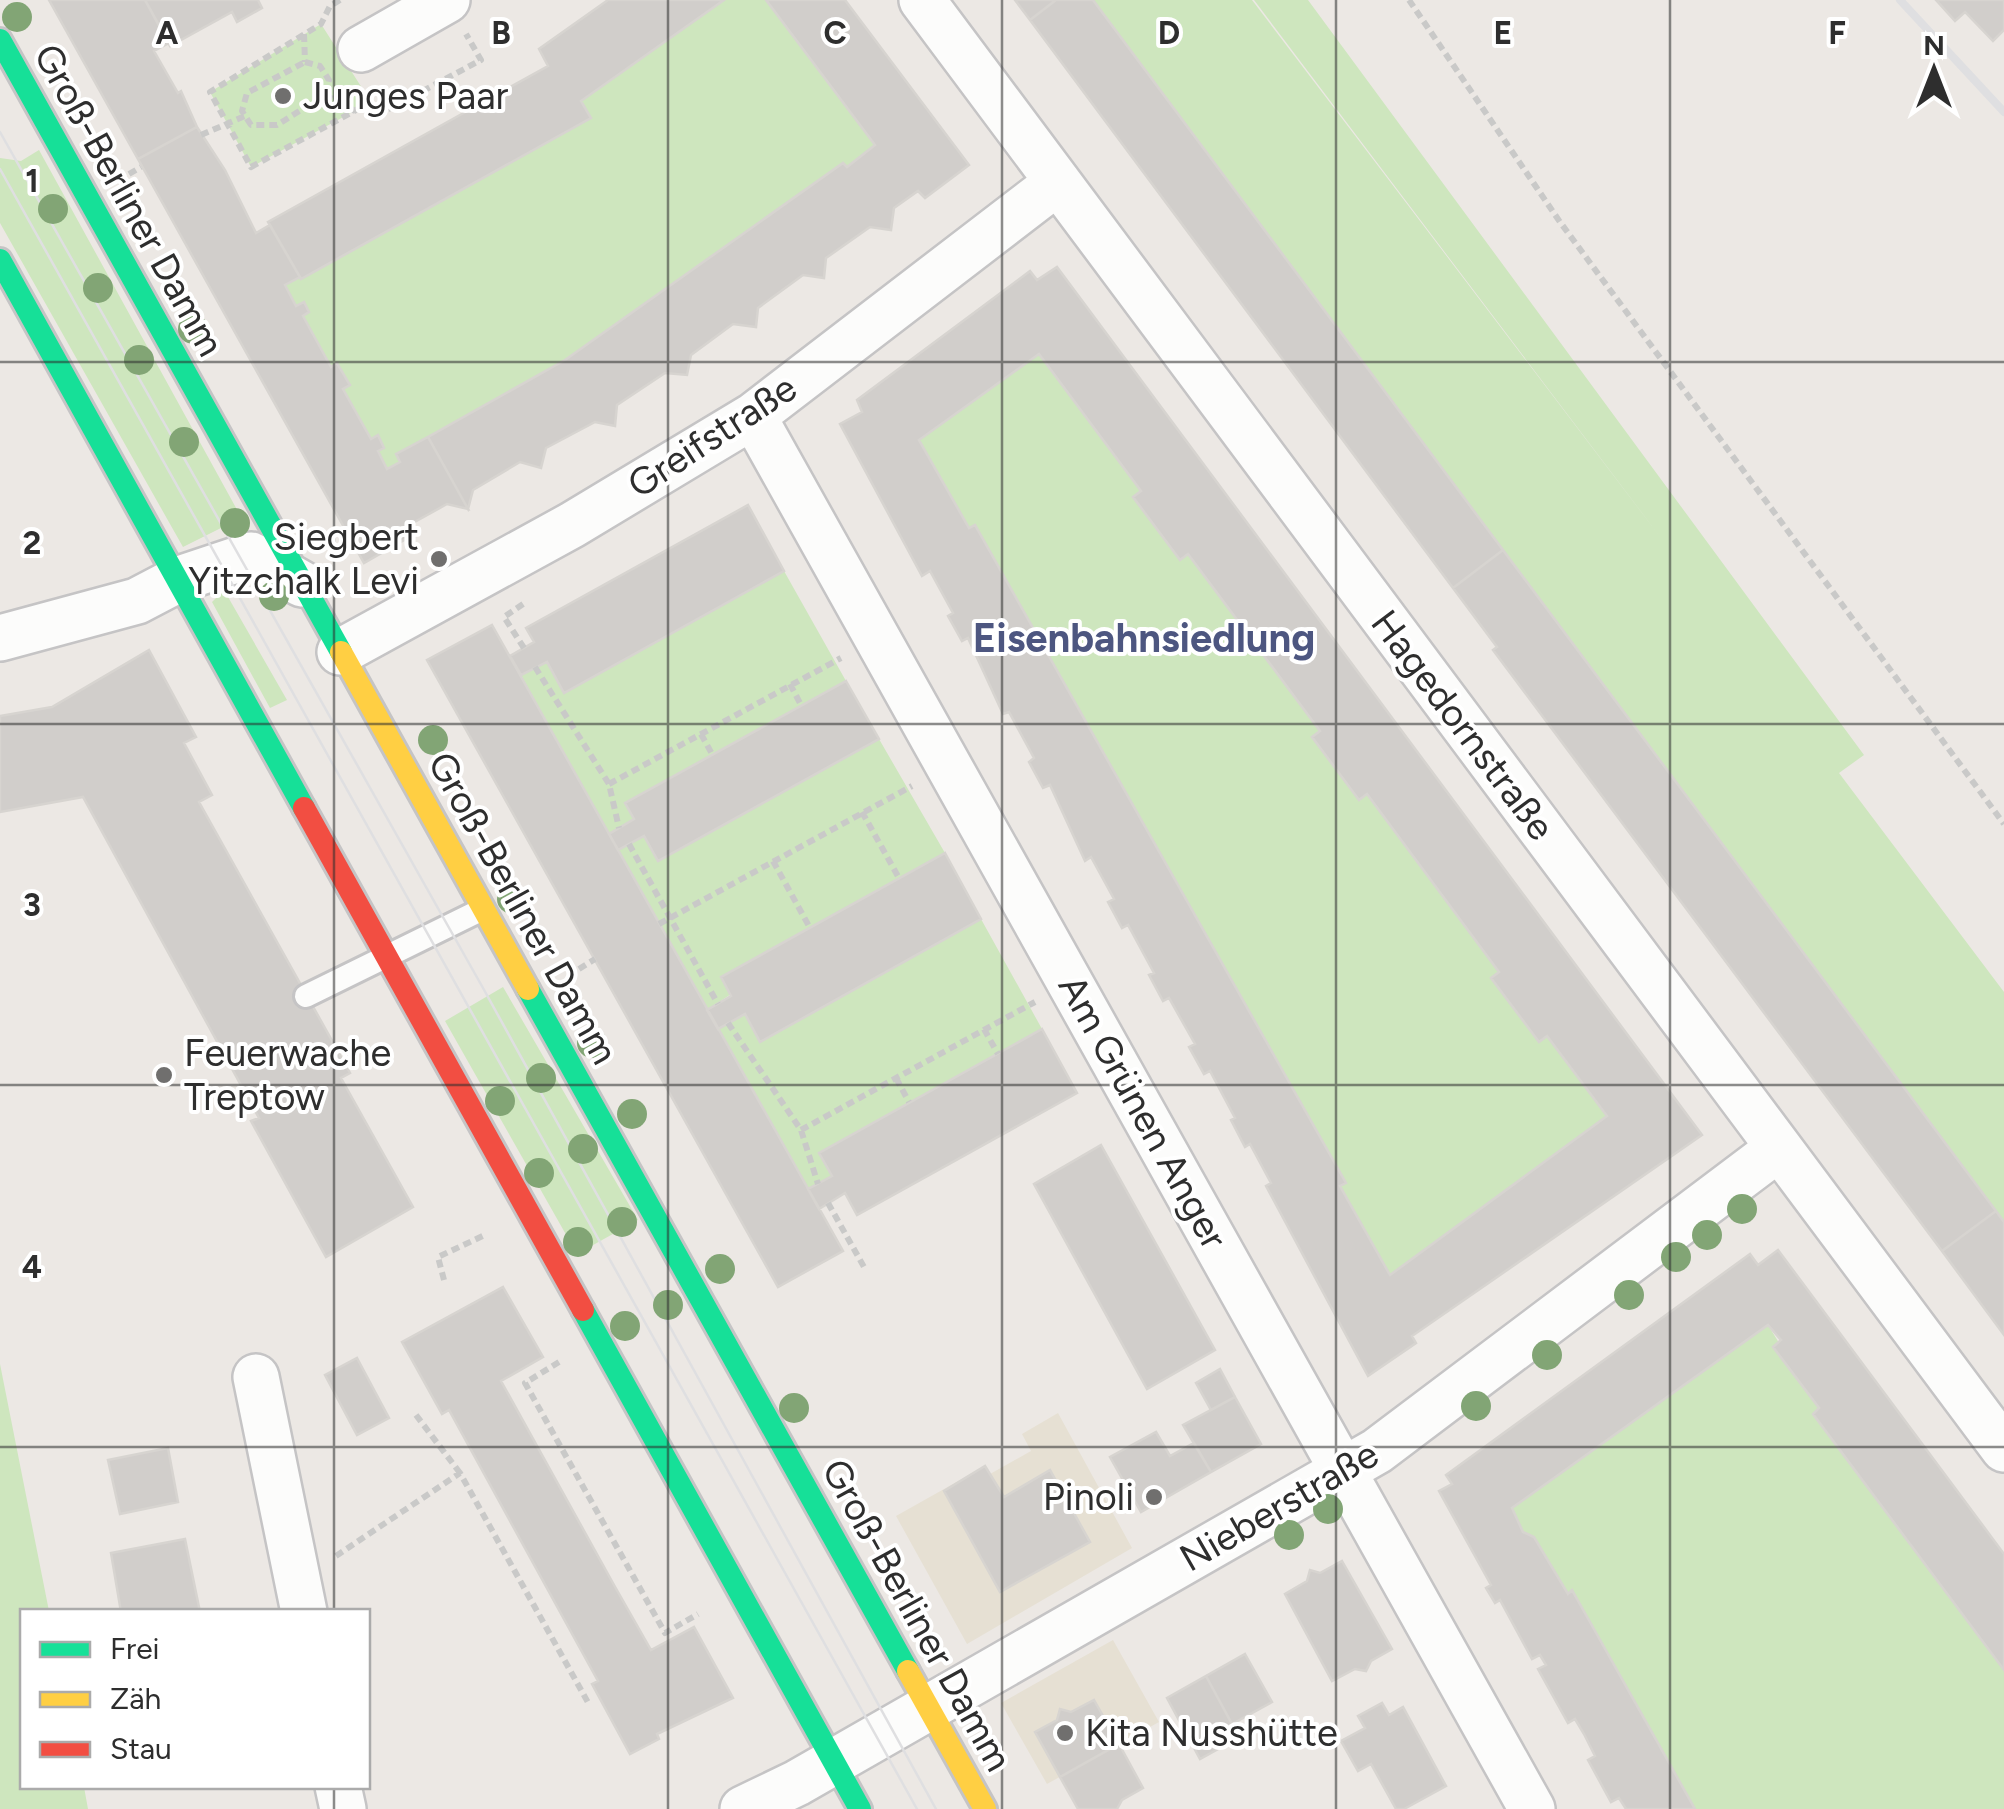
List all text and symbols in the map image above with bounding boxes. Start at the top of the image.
text: A [156,14,179,52]
text: B [491,14,511,52]
text: C [823,14,847,52]
text: D [1158,14,1180,52]
text: E [1494,14,1512,52]
text: F [1828,14,1846,52]
north arrow [1884,20,1984,120]
text: N [1923,28,1945,62]
street label: Groß-Berliner Damm [24,36,234,364]
place label: Junges Paar [303,73,509,119]
marker: Junges Paar [272,85,294,107]
text: 1 [25,162,39,200]
street label: Greifstraße [619,364,805,508]
place label: Siegbert Yitzchalk Levi [188,514,419,604]
text: 2 [23,524,41,562]
marker: Siegbert Yitzchalk Levi [428,548,450,570]
street label: Hagedornstraße [1362,601,1564,849]
district label: Eisenbahnsiedlung [973,614,1315,662]
street label: Groß-Berliner Damm [418,744,628,1072]
text: 3 [23,886,41,924]
street label: Am Grünen Anger [1049,967,1237,1257]
place label: Feuerwache Treptow [184,1030,391,1120]
marker: Feuerwache Treptow [153,1064,175,1086]
text: 4 [22,1248,42,1286]
street label: Nieberstraße [1172,1431,1386,1581]
street label: Groß-Berliner Damm [812,1451,1022,1779]
place label: Pinoli [1043,1474,1134,1520]
marker: Pinoli [1143,1486,1165,1508]
legend [20,1609,370,1789]
text: Frei [110,1630,159,1667]
text: Zäh [110,1680,161,1717]
place label: Kita Nusshütte [1085,1710,1338,1756]
marker: Kita Nusshütte [1054,1722,1076,1744]
text: Stau [110,1730,172,1767]

